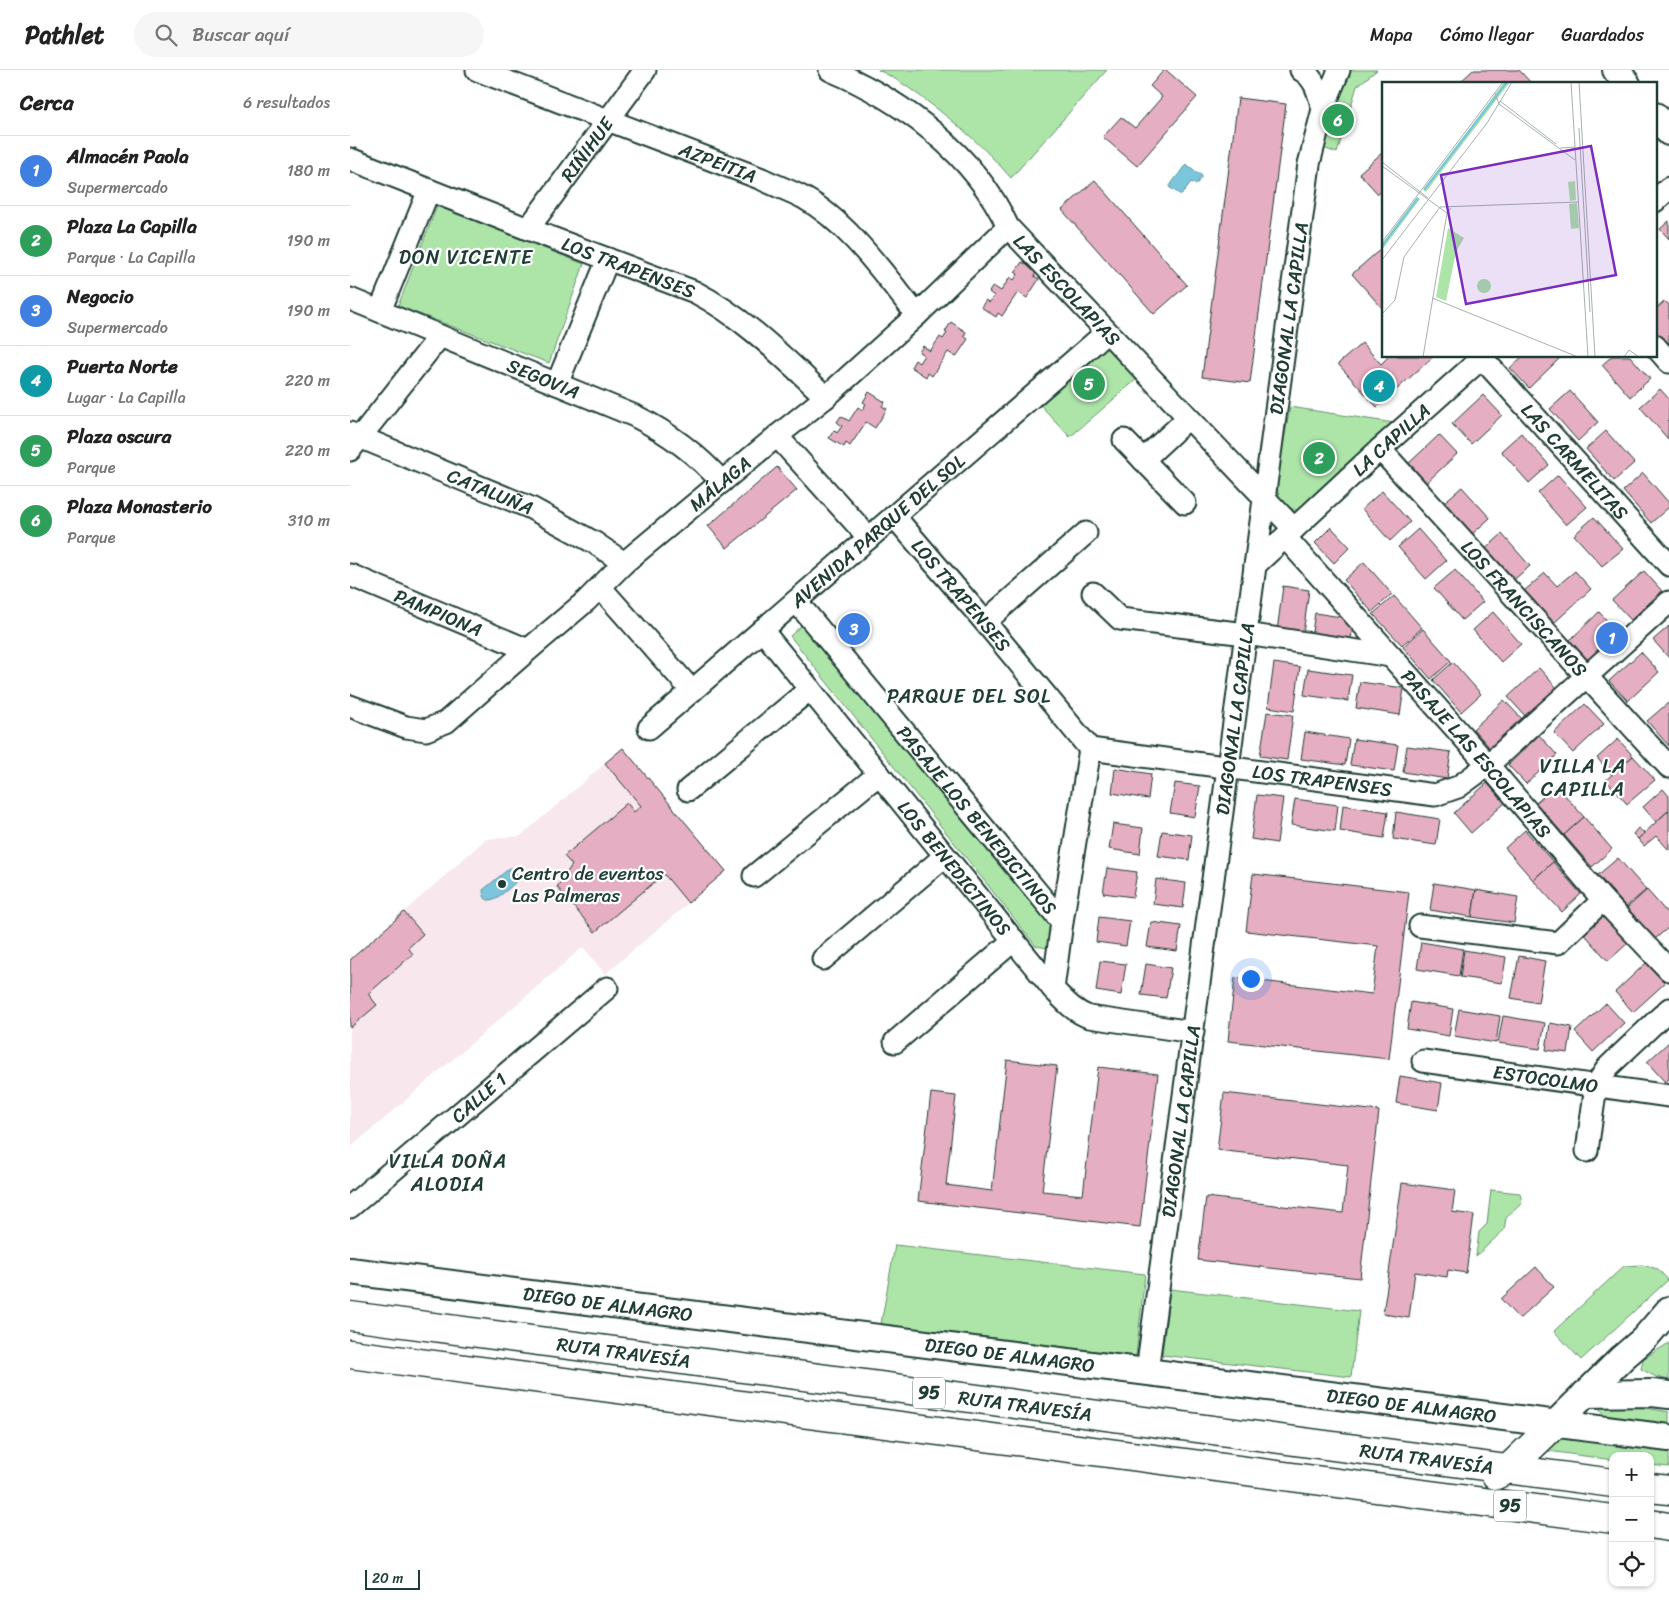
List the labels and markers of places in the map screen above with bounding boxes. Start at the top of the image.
pin: 6 [1322,101,1354,139]
pin: 5 [1073,365,1105,403]
pin: 4 [1363,367,1395,405]
pin: 2 [1303,439,1335,477]
pin: 3 [838,610,870,648]
pin: 1 [1596,619,1628,657]
place label: Centro de eventos Las Palmeras [512,857,664,912]
marker: Centro de eventos Las Palmeras [496,878,508,890]

